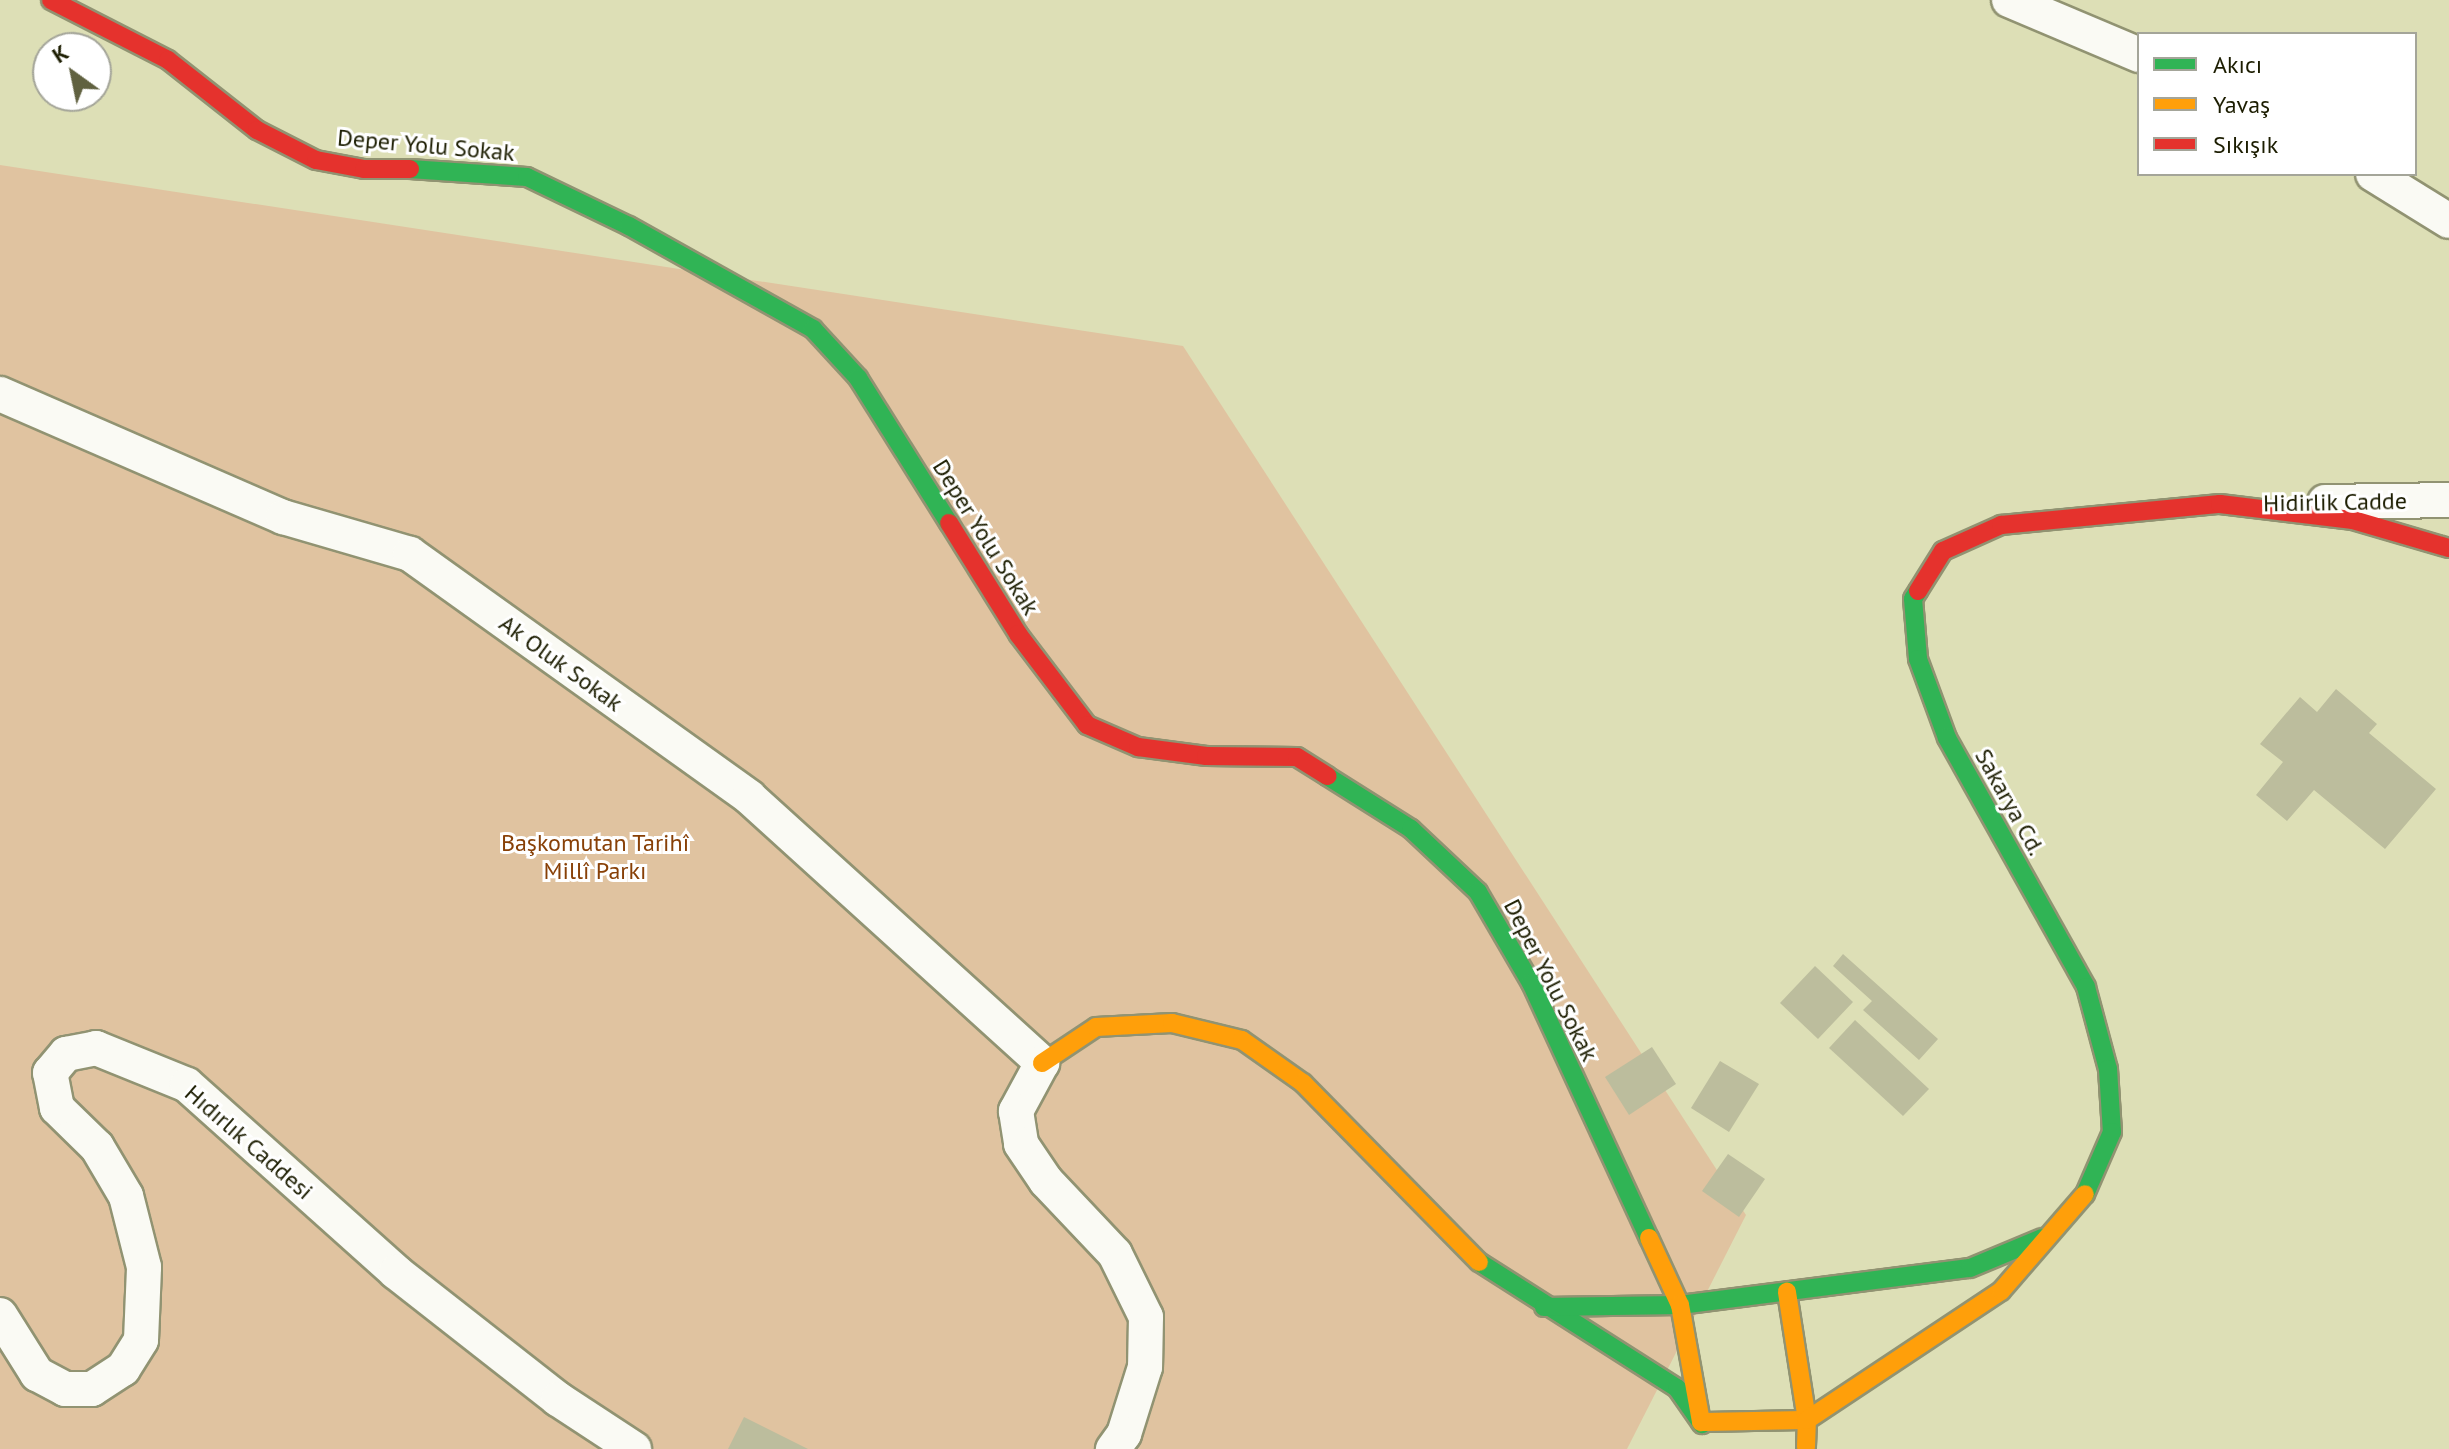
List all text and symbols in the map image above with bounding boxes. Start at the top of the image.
north arrow [32,32,112,112]
legend [2137,32,2417,176]
text: K [47,38,73,69]
text: Akıcı [2213,49,2262,80]
text: Yavaş [2213,89,2270,120]
street label: Deper Yolu Sokak [336,123,516,167]
text: Sıkışık [2213,129,2278,160]
street label: Deper Yolu Sokak [926,454,1046,620]
street label: Hidirlik Cadde [2262,486,2408,518]
street label: Ak Oluk Sokak [493,608,629,718]
street label: Sakarya Cd. [1969,744,2051,860]
park label: Başkomutan Tarihî Millî Parkı [501,829,689,885]
street label: Deper Yolu Sokak [1498,894,1604,1066]
street label: Hıdırlık Caddesi [179,1078,319,1206]

